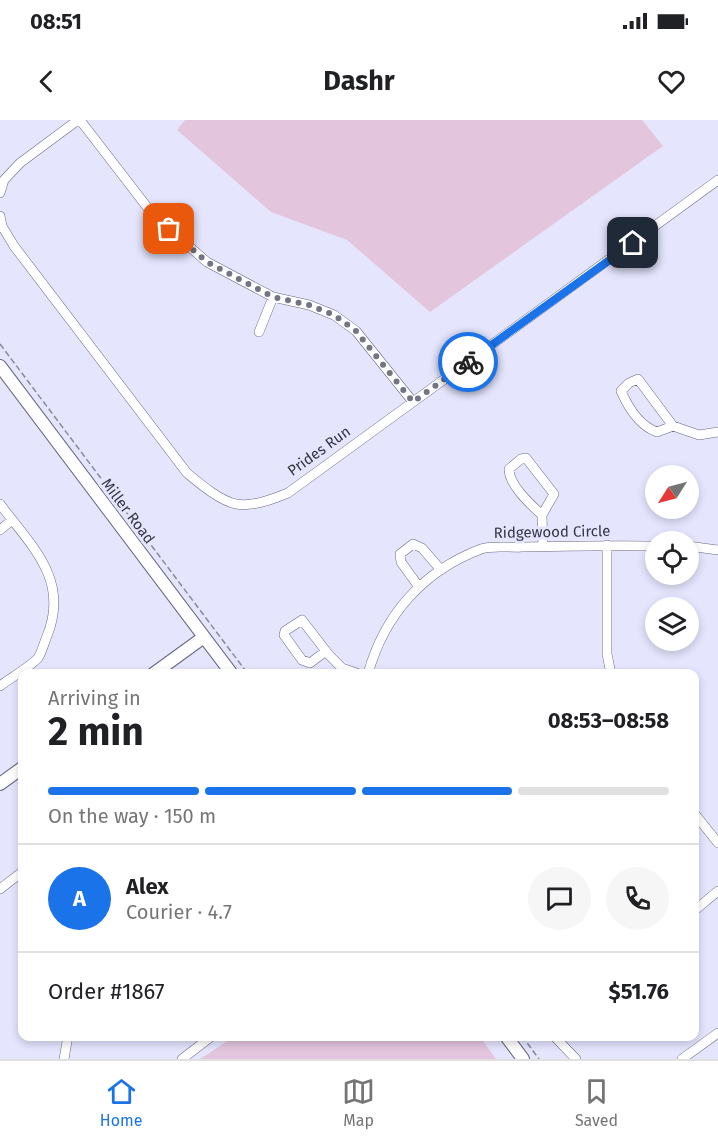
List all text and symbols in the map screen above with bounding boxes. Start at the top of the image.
text: 08:51 [30,8,82,35]
icon: back [30,65,63,98]
text: Dashr [323,65,395,97]
icon: heart [655,65,688,98]
pin [143,203,194,254]
icon: bag [152,212,185,245]
pin [607,217,658,268]
icon: home [616,226,649,259]
courier [438,332,498,392]
icon: bike [452,346,485,379]
street label: Prides Run [284,422,354,480]
north arrow [645,465,699,519]
map controls [645,465,699,651]
street label: Miller Road [98,475,158,547]
street label: Ridgewood Circle [493,522,611,542]
button: locate [645,531,699,585]
button: layers [645,597,699,651]
text: Arriving in [48,686,141,710]
text: 08:53–08:58 [548,707,669,734]
text: 2 min [48,709,144,755]
text: On the way · 150 m [48,804,216,828]
button: chat [528,867,591,930]
button: phone [606,867,669,930]
text: Alex [126,873,169,900]
text: A [73,885,86,912]
text: Courier · 4.7 [126,900,232,924]
text: Order #1867 [48,978,165,1005]
text: $51.76 [609,978,669,1005]
tab: Home [100,1075,143,1130]
tab: Map [342,1075,375,1130]
tab: Saved [575,1075,618,1130]

